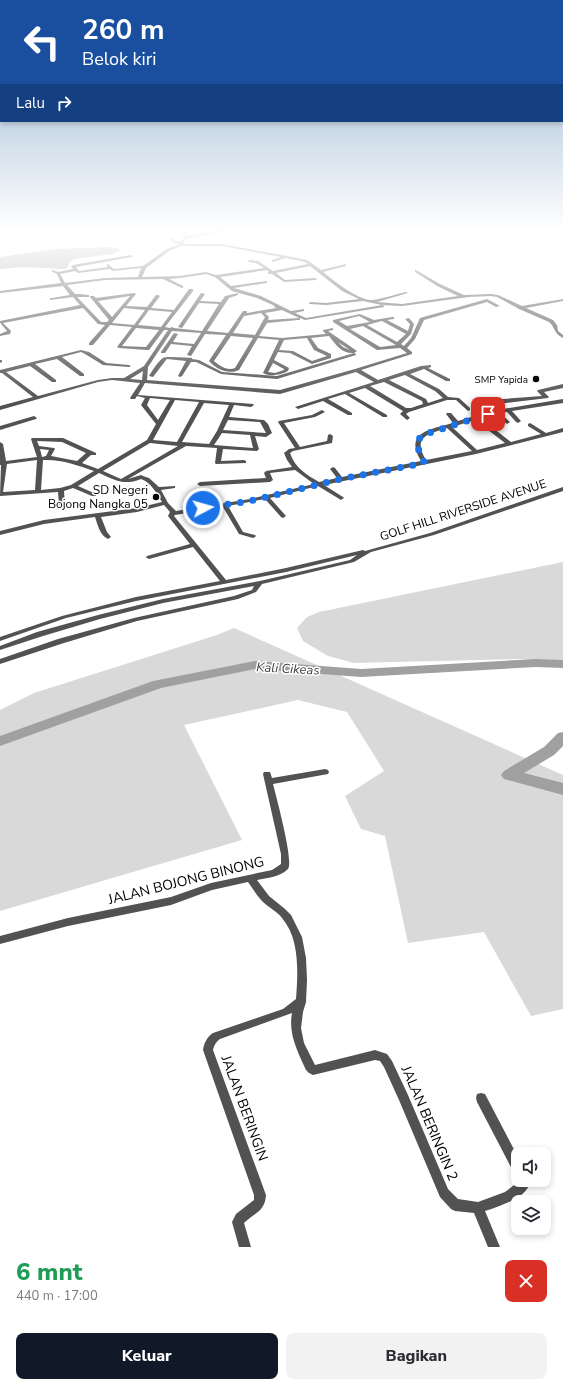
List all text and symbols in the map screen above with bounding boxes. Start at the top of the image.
text: 260 m [82,11,165,49]
icon: left [16,16,68,68]
text: Belok kiri [82,47,156,71]
icon: right [53,92,75,114]
text: Lalu [16,93,45,113]
place label: SMP Yapida [475,373,528,387]
marker: SMP Yapida [531,374,541,384]
pin [471,397,505,431]
icon: arrive [477,403,499,425]
street label: GOLF HILL RIVERSIDE AVENUE [378,475,548,545]
place label: SD Negeri Bojong Nangka 05 [48,482,148,512]
position arrow [182,487,224,529]
marker: SD Negeri Bojong Nangka 05 [151,492,161,502]
water label: Kali Cikeas [256,658,320,680]
street label: JALAN BOJONG BINONG [105,852,266,909]
street label: JALAN BERINGIN [216,1052,272,1164]
street label: JALAN BERINGIN 2 [396,1062,462,1184]
map controls [511,1147,551,1235]
button: sound [511,1147,551,1187]
button: layers [511,1195,551,1235]
text: 6 mnt [16,1256,82,1288]
button: close [505,1260,547,1302]
text: 440 m · 17:00 [16,1287,98,1305]
button: Keluar [16,1333,278,1379]
button: Bagikan [286,1333,547,1379]

